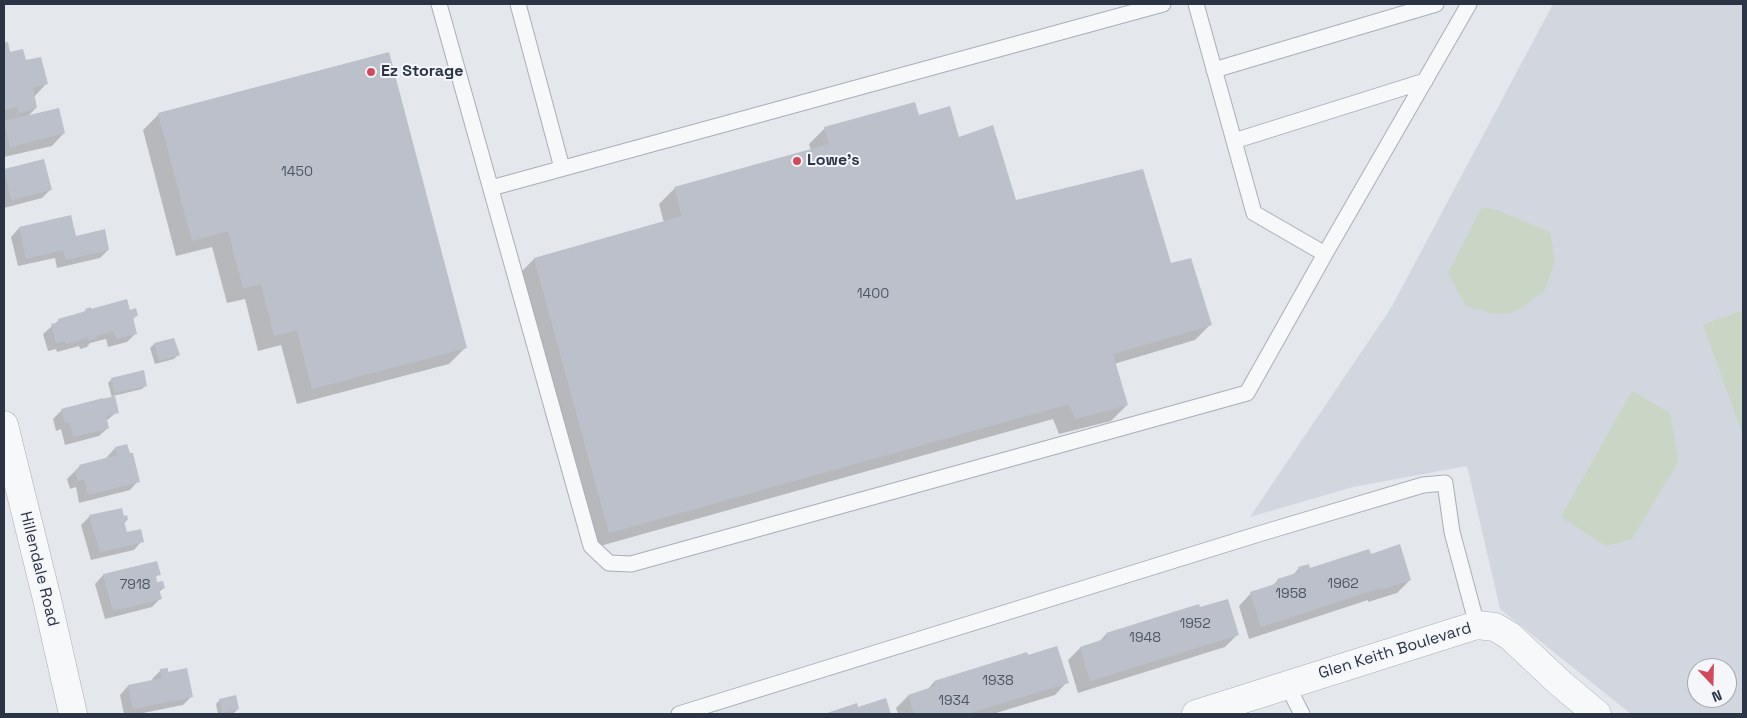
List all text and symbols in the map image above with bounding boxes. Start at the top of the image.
place label: Ez Storage [381,62,463,82]
marker: Ez Storage [365,66,377,78]
place label: Lowe's [807,151,860,171]
marker: Lowe's [791,155,803,167]
house number: 1450 [281,164,313,180]
house number: 1400 [857,286,889,302]
street label: Hillendale Road [15,510,63,628]
house number: 1962 [1327,576,1359,592]
house number: 7918 [119,577,151,593]
house number: 1958 [1275,586,1307,602]
house number: 1952 [1179,616,1211,632]
street label: Glen Keith Boulevard [1316,619,1474,683]
house number: 1948 [1129,630,1161,646]
north arrow [1687,658,1737,708]
house number: 1938 [982,673,1014,689]
text: N [1709,686,1725,706]
house number: 1934 [938,693,970,709]

